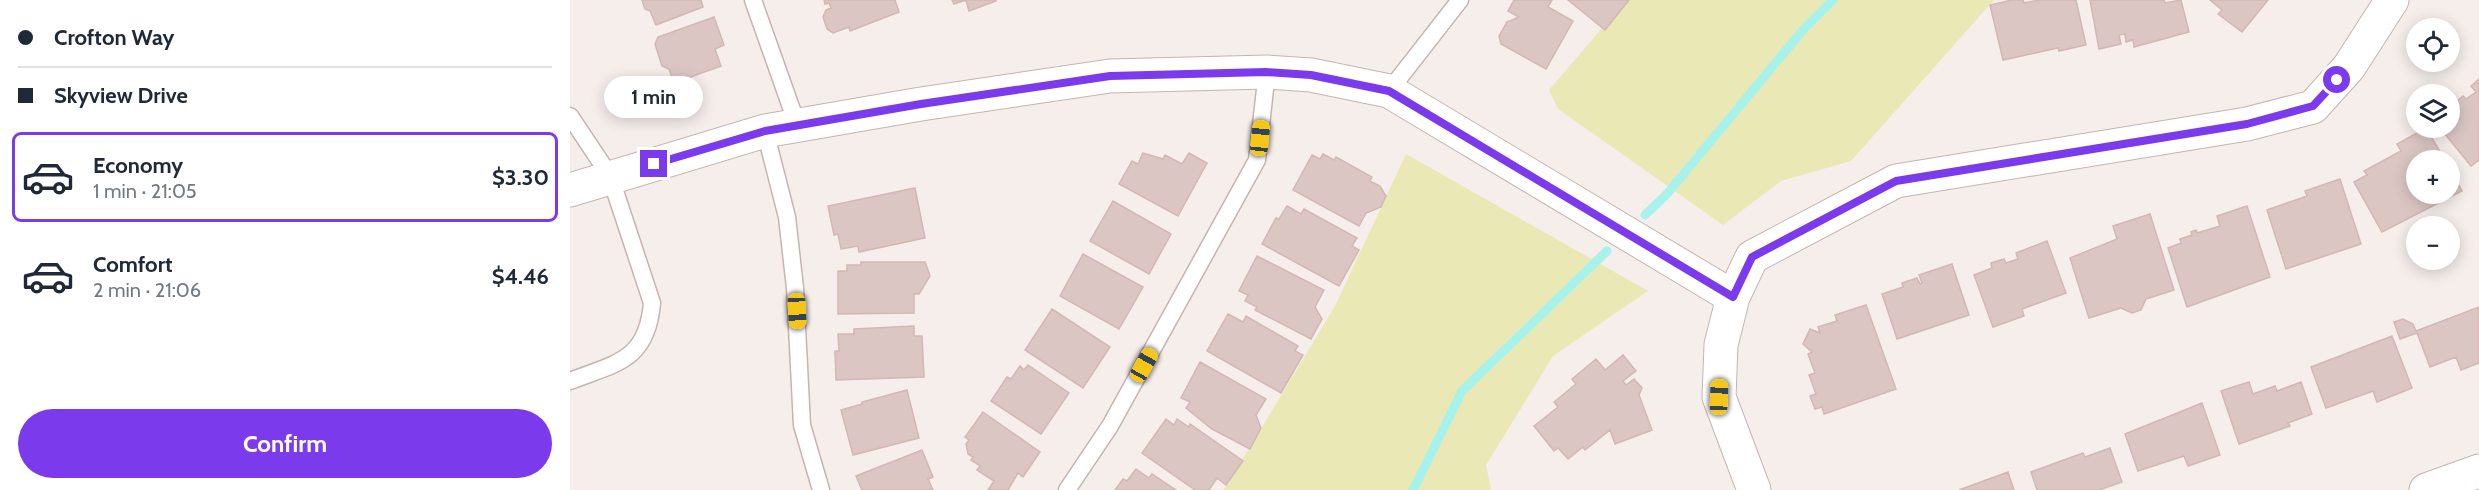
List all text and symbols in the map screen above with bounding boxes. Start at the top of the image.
map controls [2406,18,2460,270]
button: locate [2406,18,2460,72]
text: Crofton Way [54,24,174,51]
route start [2323,66,2350,93]
callout: 1 min [604,77,704,119]
text: Skyview Drive [54,82,188,109]
button: layers [2406,84,2460,138]
text: 1 min [631,85,676,109]
car [1249,119,1271,157]
icon: car [21,150,75,204]
route end [640,150,667,177]
button: + [2406,150,2460,204]
text: Economy [93,152,183,179]
text: $3.30 [492,164,549,191]
text: 1 min · 21:05 [93,179,197,203]
button: − [2406,216,2460,270]
icon: car [21,249,75,303]
text: Comfort [93,251,172,278]
text: $4.46 [492,263,549,290]
text: 2 min · 21:06 [93,278,201,302]
car [787,293,807,329]
car [1127,345,1161,385]
car [1709,379,1729,415]
button: Confirm [18,409,552,478]

